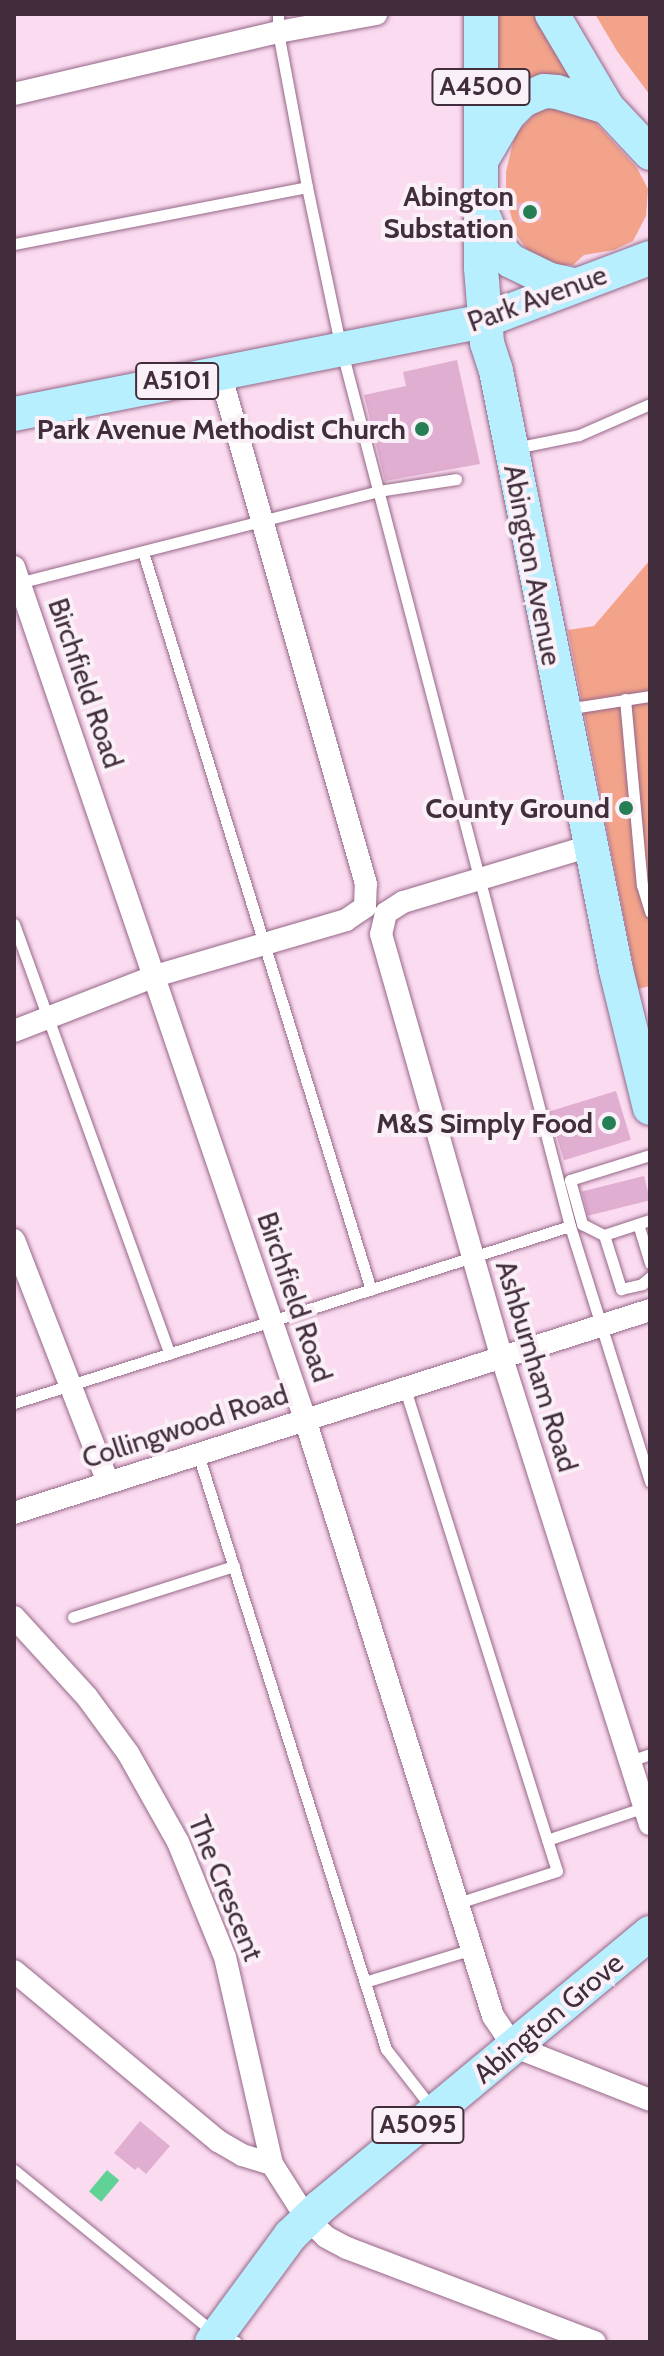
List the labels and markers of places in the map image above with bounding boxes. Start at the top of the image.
place label: Abington Substation [384,179,514,245]
marker: Abington Substation [521,203,539,221]
place label: Park Avenue Methodist Church [37,412,406,446]
marker: Park Avenue Methodist Church [413,420,431,438]
place label: County Ground [425,791,610,825]
marker: County Ground [617,799,635,817]
place label: M&S Simply Food [376,1106,593,1140]
marker: M&S Simply Food [600,1114,618,1132]

